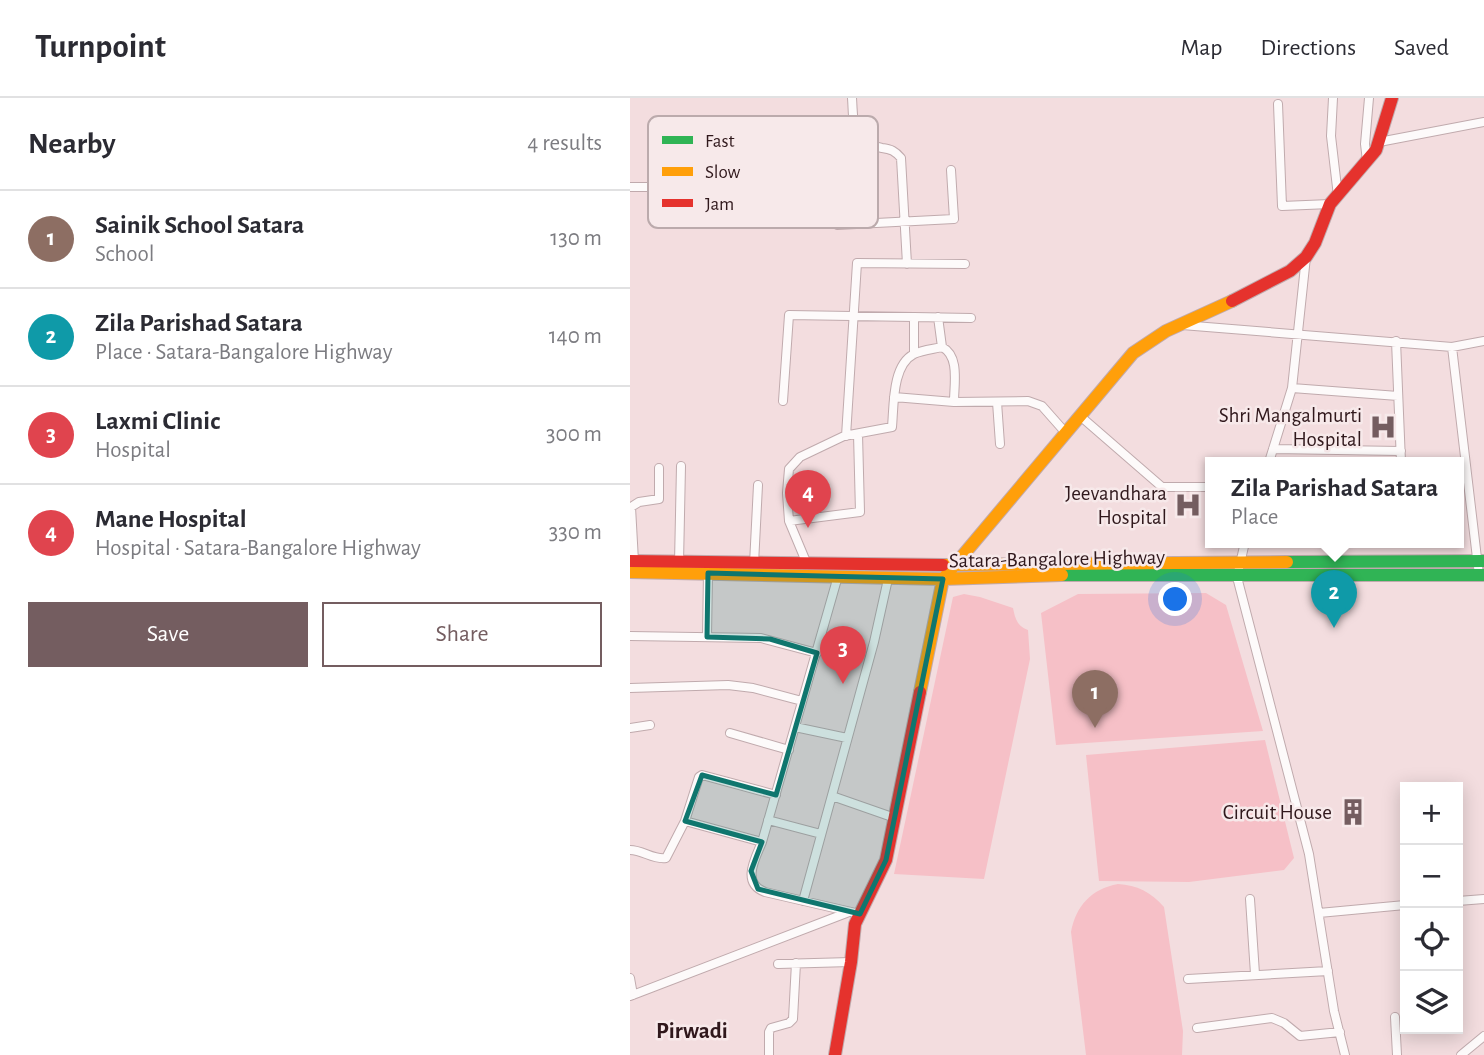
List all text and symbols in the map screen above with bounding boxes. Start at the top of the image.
text: Turnpoint [35,31,166,64]
text: Map [1180,36,1222,60]
text: Directions [1260,36,1356,60]
text: Saved [1394,36,1449,60]
legend [648,116,878,228]
text: Nearby [28,129,116,159]
text: 4 results [527,132,602,155]
text: Fast [705,132,735,151]
text: Slow [705,163,741,182]
text: Jam [705,195,734,214]
text: Sainik School Satara [95,212,304,238]
text: 1 [47,227,55,250]
text: 130 m [550,227,602,250]
text: School [95,243,154,266]
text: Zila Parishad Satara [95,310,303,336]
text: 2 [46,325,56,348]
text: 140 m [549,325,602,348]
text: Place · Satara-Bangalore Highway [95,341,393,364]
place label: Shri Mangalmurti Hospital [1219,405,1362,450]
text: Laxmi Clinic [95,408,220,434]
hospital icon: Shri Mangalmurti Hospital [1368,412,1398,442]
text: 3 [46,423,56,446]
text: 300 m [546,423,602,446]
text: Hospital [95,439,171,462]
popup [1205,457,1464,548]
pin: 4 [785,470,831,528]
text: Zila Parishad Satara [1231,475,1438,501]
place label: Jeevandhara Hospital [1065,483,1167,528]
hospital icon: Jeevandhara Hospital [1173,490,1203,520]
text: Mane Hospital [95,506,247,532]
text: Place [1231,506,1278,529]
text: 4 [45,521,57,544]
text: 330 m [549,521,602,544]
text: Hospital · Satara-Bangalore Highway [95,537,421,560]
street label: Satara-Bangalore Highway [949,547,1165,571]
pin: 2 [1311,570,1357,628]
your location [1158,582,1192,616]
button: Save [28,602,308,667]
button: Share [322,602,602,667]
pin: 3 [820,626,866,684]
pin: 1 [1072,670,1118,728]
map controls [1400,782,1463,1034]
button: + [1400,782,1463,845]
building icon: Circuit House [1338,797,1368,827]
place label: Circuit House [1223,802,1332,823]
button: − [1400,845,1463,908]
button: locate [1400,908,1463,971]
button: layers [1400,971,1463,1034]
district label: Pirwadi [656,1020,728,1043]

